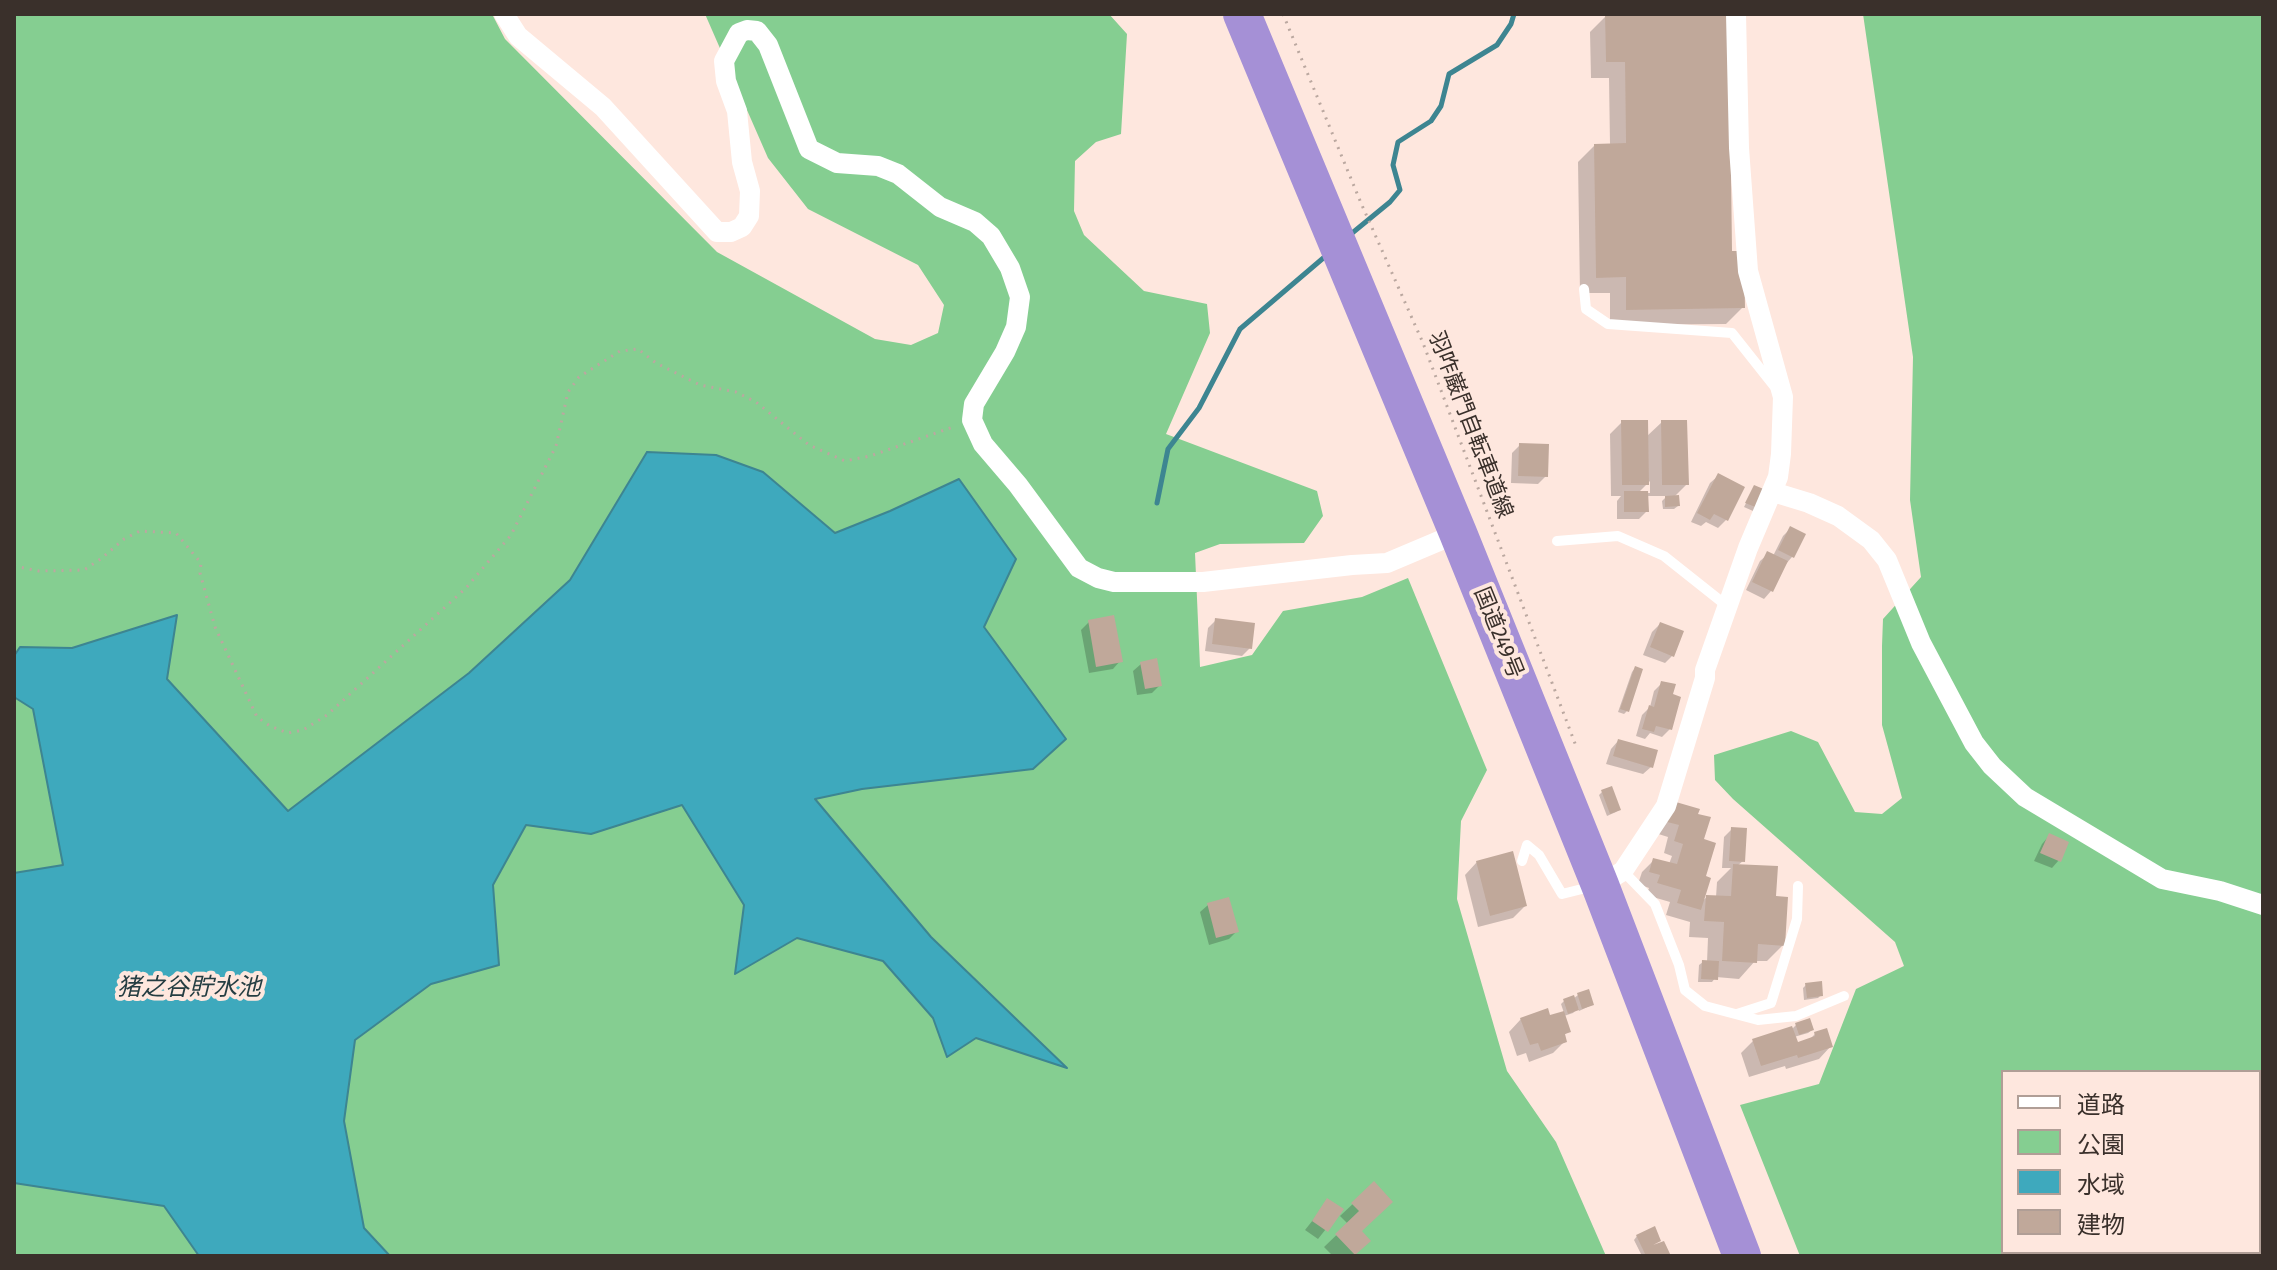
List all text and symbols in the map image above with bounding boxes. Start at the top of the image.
street label: 羽咋巌門自転車道線 [1422,328,1518,522]
street label: 国道249号 [1468,583,1528,683]
water label: 猪之谷貯水池 [117,974,261,1002]
legend [2001,1070,2261,1254]
text: 道路 [2077,1091,2125,1119]
text: 公園 [2077,1131,2125,1159]
text: 水域 [2077,1171,2125,1199]
text: 建物 [2077,1211,2125,1239]

